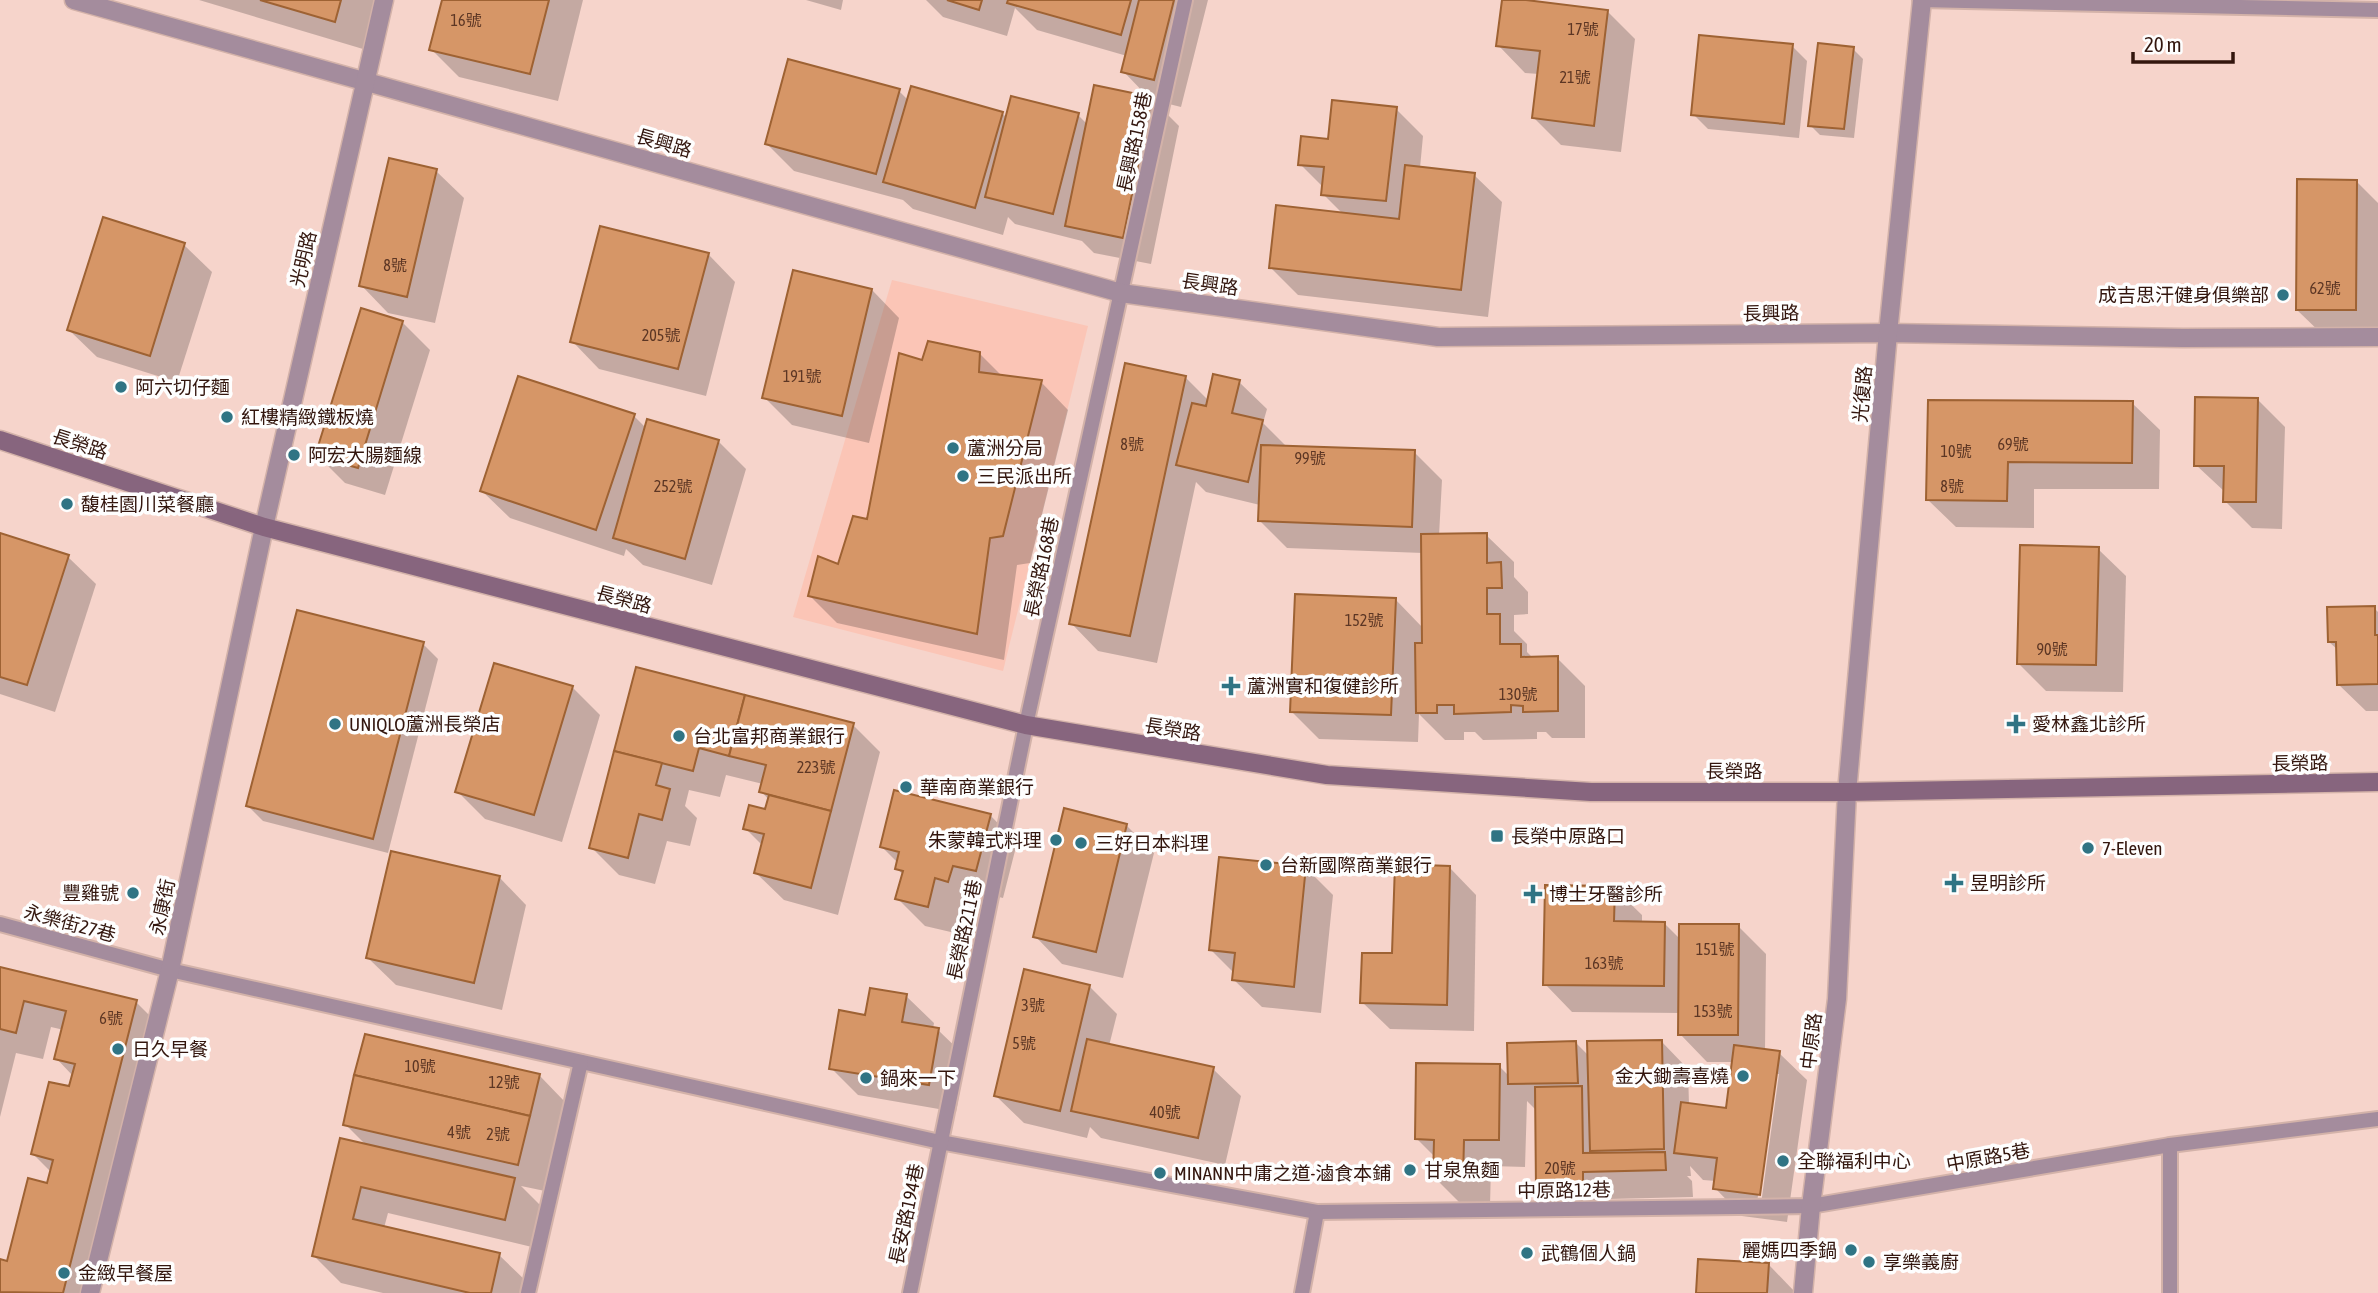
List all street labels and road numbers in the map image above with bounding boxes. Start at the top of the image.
street label: 長興路158巷 [1113,89,1155,195]
street label: 長興路 [634,125,694,161]
street label: 光明路 [286,229,320,289]
street label: 長興路 [1180,269,1240,299]
street label: 長興路 [1742,302,1800,324]
street label: 光復路 [1849,365,1875,423]
street label: 長榮路 [49,425,111,463]
street label: 長榮路168巷 [1020,514,1062,620]
street label: 長榮路 [594,581,654,617]
street label: 長榮路 [1143,714,1203,744]
street label: 長榮路 [2271,752,2329,774]
street label: 長榮路 [1705,760,1763,782]
street label: 永康街 [145,877,179,937]
street label: 長榮路211巷 [943,877,985,983]
street label: 永樂街27巷 [22,900,118,946]
street label: 中原路 [1797,1011,1825,1071]
street label: 中原路5巷 [1944,1139,2032,1175]
street label: 長安路194巷 [885,1161,927,1267]
street label: 中原路12巷 [1517,1178,1611,1202]

